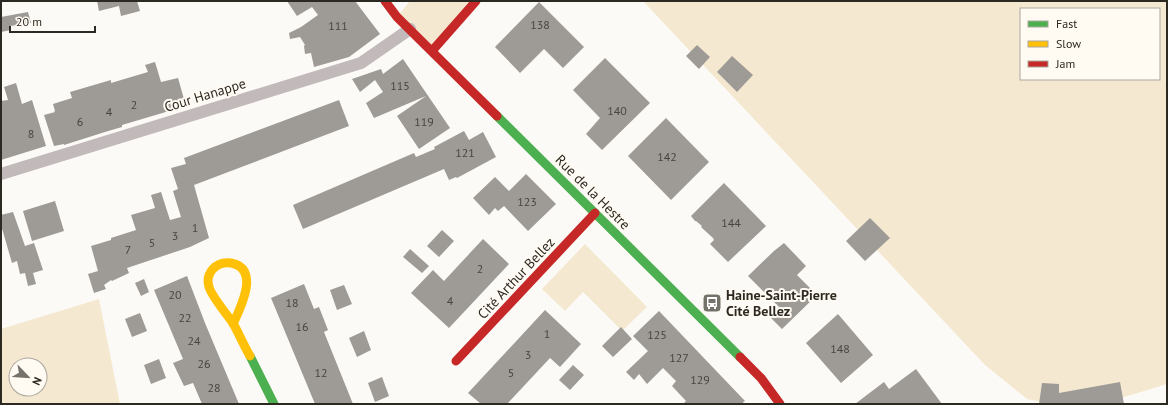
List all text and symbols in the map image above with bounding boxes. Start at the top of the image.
scale bar [10,8,95,34]
legend [1020,8,1160,80]
text: 20 m [16,14,42,29]
text: Fast [1056,16,1077,31]
house number: 138 [530,17,550,32]
house number: 111 [328,18,348,33]
text: Slow [1056,36,1081,51]
text: Jam [1055,56,1075,71]
street label: Cour Hanappe [162,74,248,116]
house number: 115 [390,78,410,93]
house number: 2 [131,97,137,112]
house number: 140 [607,103,627,118]
house number: 4 [106,104,113,119]
house number: 6 [77,114,83,129]
house number: 119 [414,114,434,129]
house number: 8 [28,126,34,141]
house number: 121 [455,145,475,160]
house number: 142 [657,149,677,164]
street label: Rue de la Hestre [552,151,634,233]
house number: 123 [517,194,537,209]
house number: 144 [721,215,741,230]
house number: 1 [192,220,198,235]
house number: 3 [172,228,178,243]
street label: Cité Arthur Bellez [474,233,558,323]
house number: 5 [149,235,155,250]
house number: 7 [125,242,131,257]
house number: 2 [477,261,483,276]
place label: Haine-Saint-Pierre Cité Bellez [726,286,837,320]
house number: 20 [168,287,182,302]
bus stop icon: Haine-Saint-Pierre Cité Bellez [701,292,723,314]
house number: 4 [447,293,454,308]
house number: 18 [285,295,299,310]
house number: 22 [178,310,192,325]
house number: 16 [295,319,309,334]
house number: 1 [544,326,550,341]
house number: 125 [647,327,667,342]
house number: 24 [187,333,201,348]
house number: 148 [830,341,850,356]
house number: 3 [525,347,531,362]
house number: 127 [669,350,689,365]
house number: 26 [197,356,211,371]
north arrow [8,357,48,397]
house number: 12 [314,365,328,380]
house number: 5 [508,365,514,380]
house number: 129 [690,372,710,387]
text: N [29,375,45,387]
house number: 28 [207,380,221,395]

